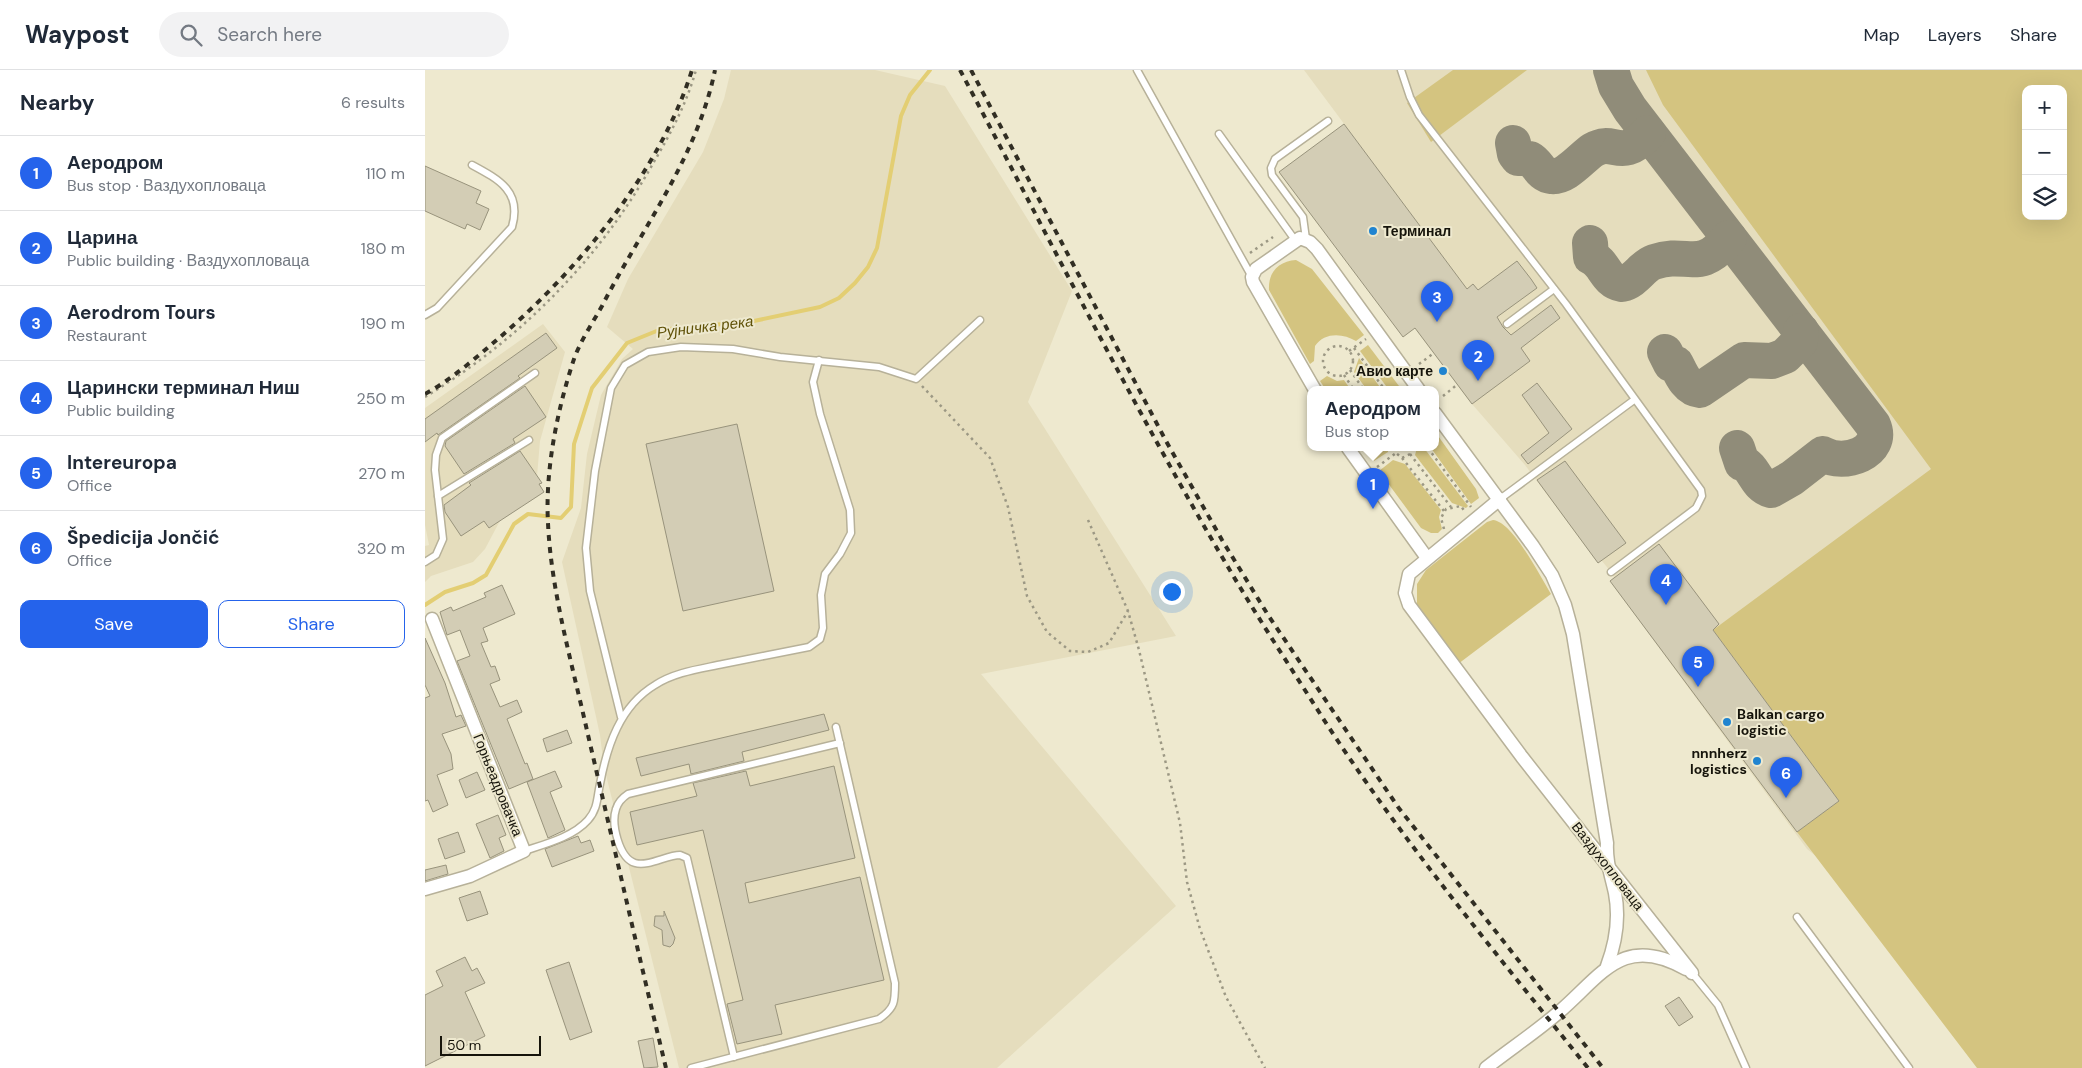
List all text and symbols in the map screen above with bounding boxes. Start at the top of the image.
search box [159,12,509,57]
text: Waypost [25,19,129,50]
icon: search [177,21,205,49]
text: Search here [217,22,322,47]
text: Map [1864,23,1900,47]
text: Layers [1928,23,1982,47]
text: Share [2010,23,2057,47]
map controls [2022,85,2067,220]
button: + [2022,85,2067,130]
text: Nearby [20,89,94,117]
text: 6 results [341,92,405,113]
button: − [2022,130,2067,175]
text: Аеродром [67,150,163,175]
text: 1 [33,163,39,184]
text: 110 m [366,163,405,184]
text: Bus stop · Ваздухопловаца [67,175,266,196]
button: layers [2022,175,2067,220]
place label: Терминал [1383,222,1451,240]
text: Царина [67,225,137,250]
marker: Терминал [1367,225,1379,237]
text: 2 [31,238,41,259]
text: 180 m [361,238,405,259]
text: Public building · Ваздухопловаца [67,250,309,271]
pin: 3 [1421,281,1453,322]
text: Aerodrom Tours [67,300,216,325]
water label: Рујничка река [656,311,754,343]
text: 3 [31,313,41,334]
text: 190 m [361,313,405,334]
text: Restaurant [67,325,147,346]
pin: 2 [1462,340,1494,381]
place label: Авио карте [1356,362,1433,380]
marker: Авио карте [1437,365,1449,377]
text: Царински терминал Ниш [67,375,300,400]
popup [1307,386,1439,451]
text: 4 [31,388,41,409]
text: 250 m [357,388,405,409]
text: Аеродром [1325,396,1421,421]
text: Public building [67,400,175,421]
text: Bus stop [1325,421,1389,442]
text: Intereuropa [67,450,177,475]
text: 5 [31,463,41,484]
text: 270 m [358,463,405,484]
pin: 1 [1357,468,1389,509]
text: Office [67,475,112,496]
text: Špedicija Jončić [67,525,219,550]
text: 6 [31,538,41,559]
text: 320 m [357,538,405,559]
text: Office [67,550,112,571]
pin: 4 [1650,564,1682,605]
your location [1159,579,1185,605]
button: Save [20,600,208,648]
button: Share [218,600,405,648]
pin: 5 [1682,646,1714,687]
place label: Balkan cargo logistic [1737,705,1825,739]
marker: Balkan cargo logistic [1721,716,1733,728]
street label: Горњеадровачка [469,731,527,839]
place label: nnnherz logistics [1690,744,1747,778]
marker: nnnherz logistics [1751,755,1763,767]
pin: 6 [1770,757,1802,798]
street label: Ваздухопловаца [1568,818,1648,914]
scale bar [440,1033,541,1056]
text: 50 m [447,1036,481,1054]

